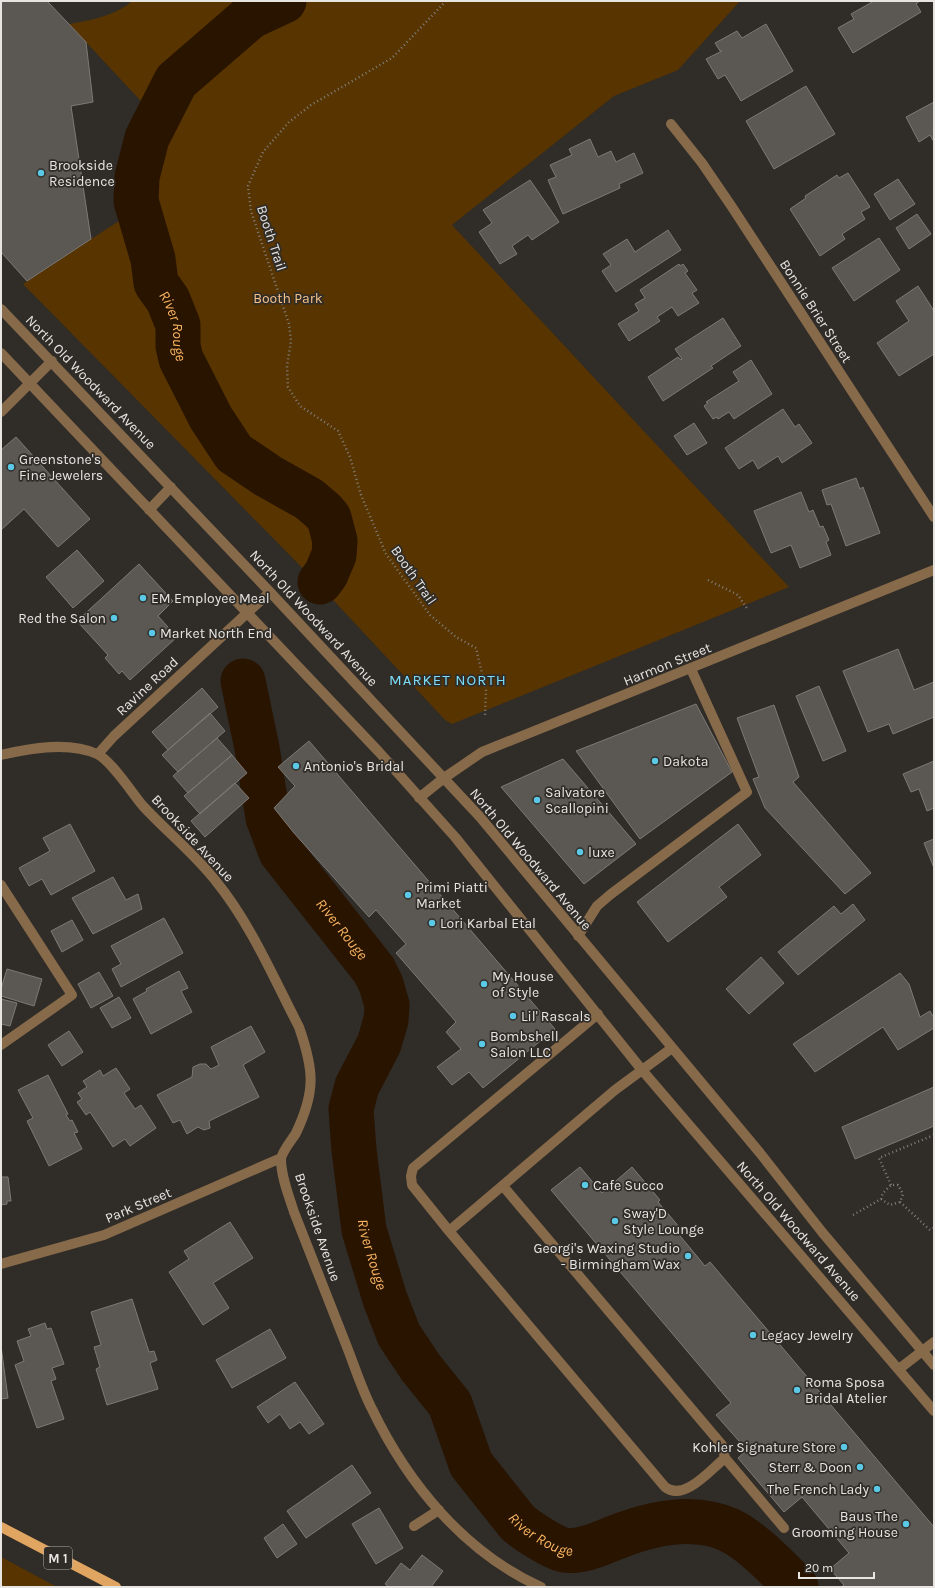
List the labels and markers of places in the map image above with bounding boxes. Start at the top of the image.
place label: Brookside Residence [49,157,115,190]
marker: Brookside Residence [36,168,46,178]
place label: Greenstone's Fine Jewelers [19,451,103,484]
marker: Greenstone's Fine Jewelers [6,462,16,472]
place label: EM Employee Meal [151,590,270,607]
marker: EM Employee Meal [138,593,148,603]
place label: Red the Salon [18,610,106,627]
marker: Red the Salon [109,613,119,623]
place label: Market North End [160,625,272,642]
marker: Market North End [147,628,157,638]
place label: Dakota [663,753,708,770]
marker: Dakota [650,756,660,766]
place label: Antonio's Bridal [304,758,404,775]
marker: Antonio's Bridal [291,761,301,771]
place label: Salvatore Scallopini [545,784,609,817]
marker: Salvatore Scallopini [532,795,542,805]
place label: luxe [588,844,615,861]
marker: luxe [575,847,585,857]
place label: Primi Piatti Market [416,879,488,912]
marker: Primi Piatti Market [403,890,413,900]
place label: Lori Karbal Etal [440,915,536,932]
marker: Lori Karbal Etal [427,918,437,928]
place label: My House of Style [492,968,554,1001]
marker: My House of Style [479,979,489,989]
place label: Lil' Rascals [521,1008,591,1025]
marker: Lil' Rascals [508,1011,518,1021]
place label: Bombshell Salon LLC [490,1028,559,1061]
marker: Bombshell Salon LLC [477,1039,487,1049]
place label: Cafe Succo [593,1177,664,1194]
marker: Cafe Succo [580,1180,590,1190]
place label: Sway'D Style Lounge [623,1205,704,1238]
marker: Sway'D Style Lounge [610,1216,620,1226]
place label: Georgi's Waxing Studio - Birmingham Wax [534,1240,680,1273]
marker: Georgi's Waxing Studio - Birmingham Wax [683,1251,693,1261]
place label: Legacy Jewelry [761,1327,854,1344]
marker: Legacy Jewelry [748,1330,758,1340]
place label: Roma Sposa Bridal Atelier [805,1374,888,1407]
marker: Roma Sposa Bridal Atelier [792,1385,802,1395]
place label: Kohler Signature Store [692,1439,836,1456]
marker: Kohler Signature Store [839,1442,849,1452]
place label: Sterr & Doon [769,1459,852,1476]
marker: Sterr & Doon [855,1462,865,1472]
place label: The French Lady [767,1481,869,1498]
marker: The French Lady [872,1484,882,1494]
place label: Baus The Grooming House [792,1508,898,1541]
marker: Baus The Grooming House [901,1519,911,1529]

